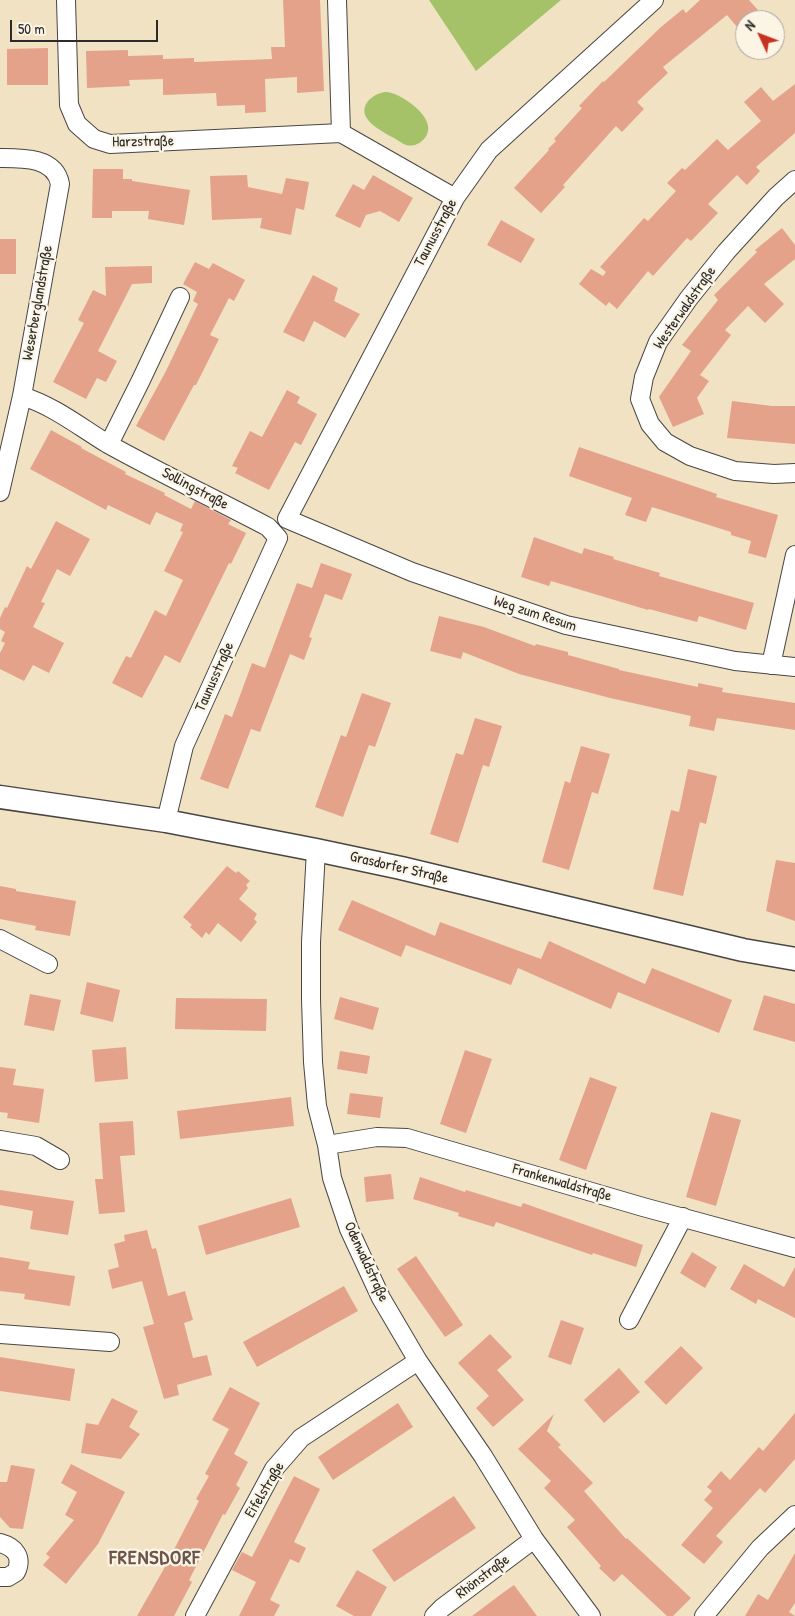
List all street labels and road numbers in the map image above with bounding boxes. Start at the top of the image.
street label: Harzstraße [112,132,174,152]
street label: Taunusstraße [411,196,461,270]
street label: Weserberglandstraße [19,244,57,362]
street label: Westerwaldstraße [650,263,720,353]
street label: Sollingstraße [159,464,231,514]
street label: Weg zum Resum [491,592,579,636]
street label: Taunusstraße [192,640,238,714]
street label: Grasdorfer Straße [348,848,450,888]
street label: Frankenwaldstraße [510,1160,614,1206]
street label: Odenwaldstraße [340,1219,392,1305]
street label: Eifelstraße [241,1459,289,1521]
street label: Rhönstraße [453,1551,513,1603]

